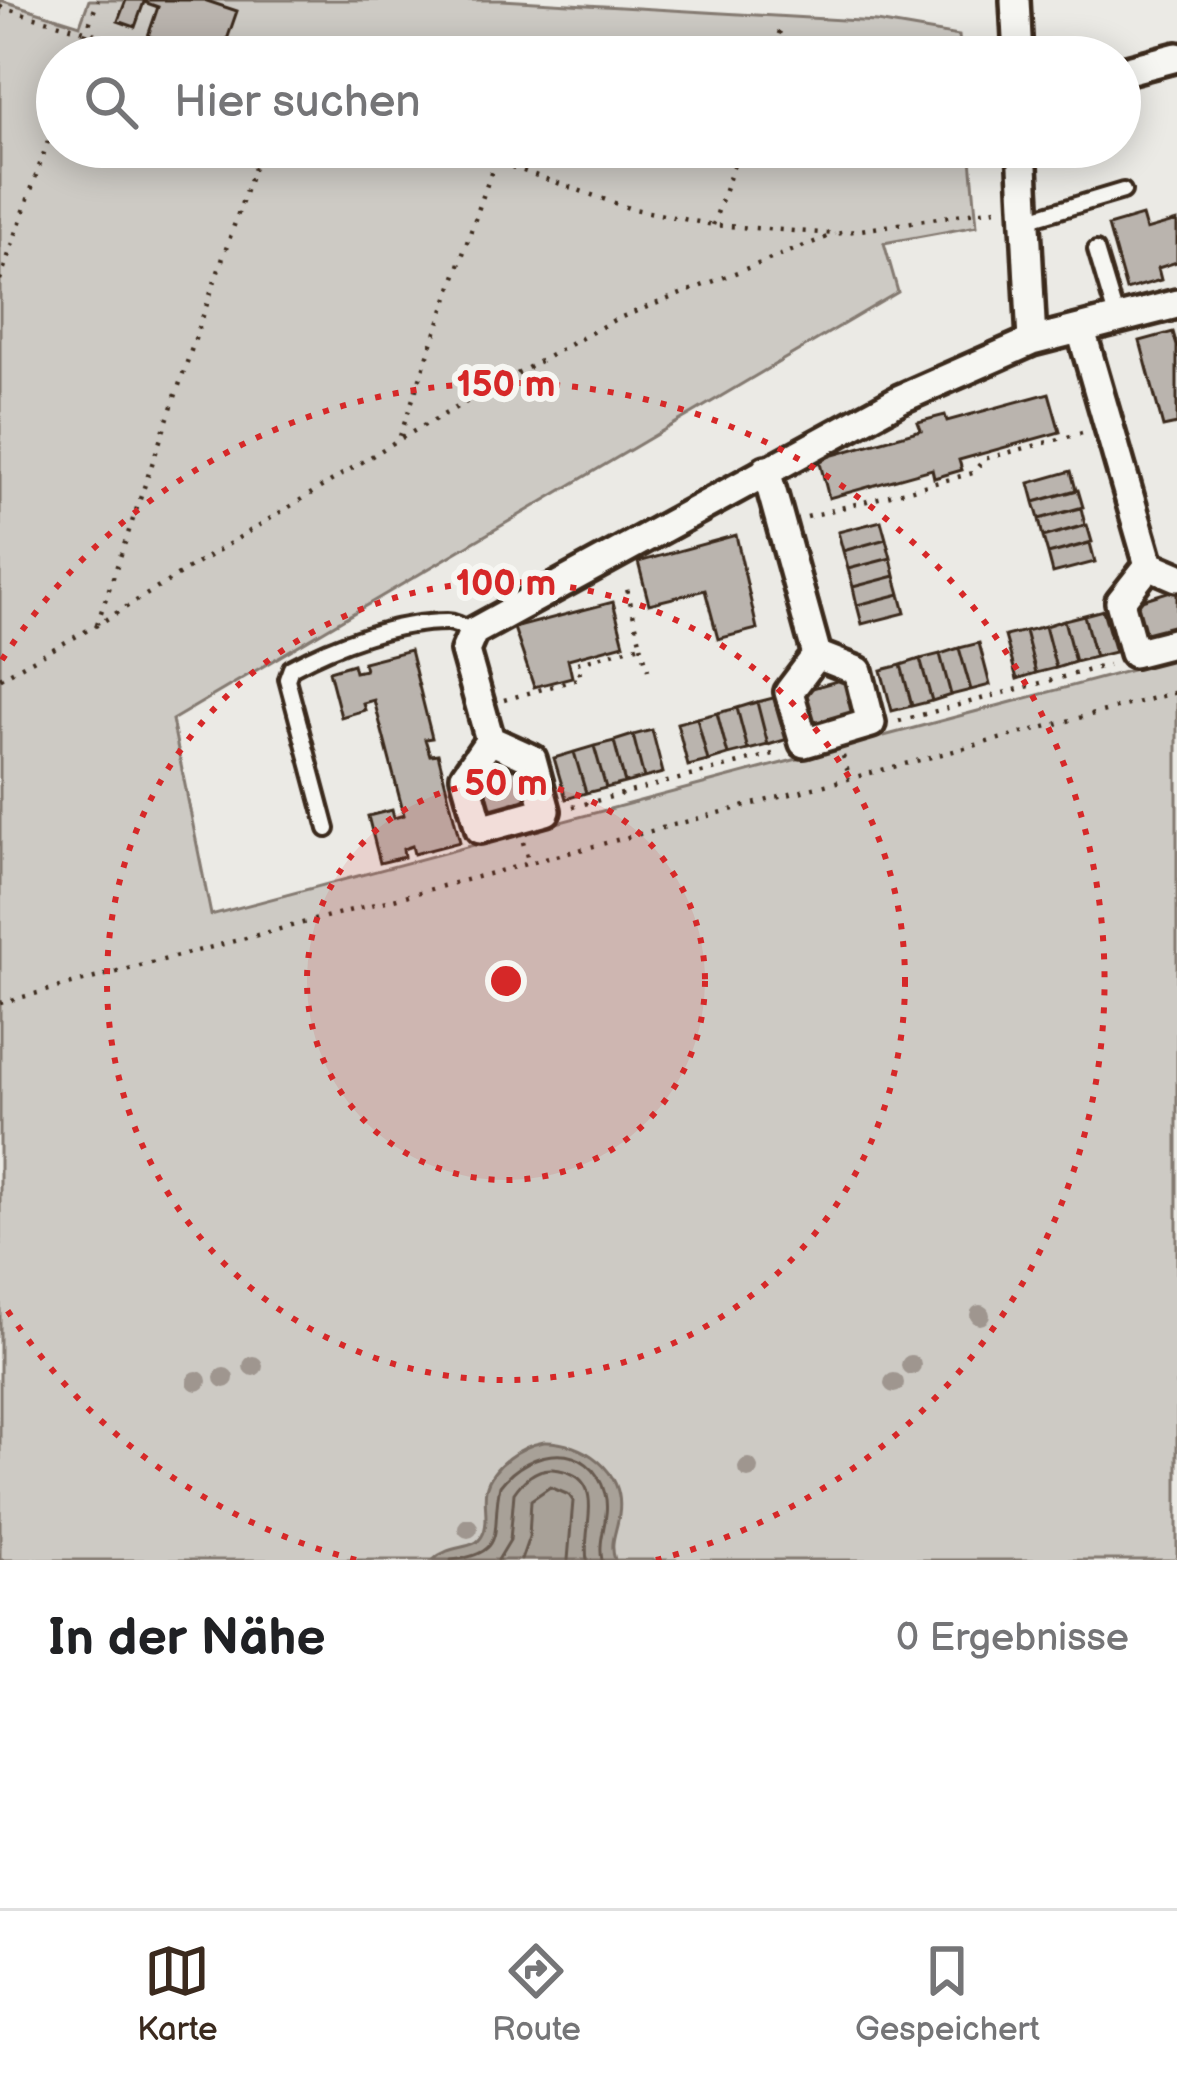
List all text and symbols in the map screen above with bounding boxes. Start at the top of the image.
search box [36,36,1141,168]
icon: search [78,69,144,135]
text: Hier suchen [174,75,421,130]
text: 150 m [457,364,555,407]
text: 100 m [456,563,556,606]
text: 50 m [464,763,548,806]
centre of rings [485,960,527,1002]
text: In der Nähe [48,1608,326,1669]
text: 0 Ergebnisse [896,1615,1129,1662]
tab: Karte [137,1938,218,2050]
tab: Route [492,1938,581,2050]
tab: Gespeichert [855,1938,1040,2050]

